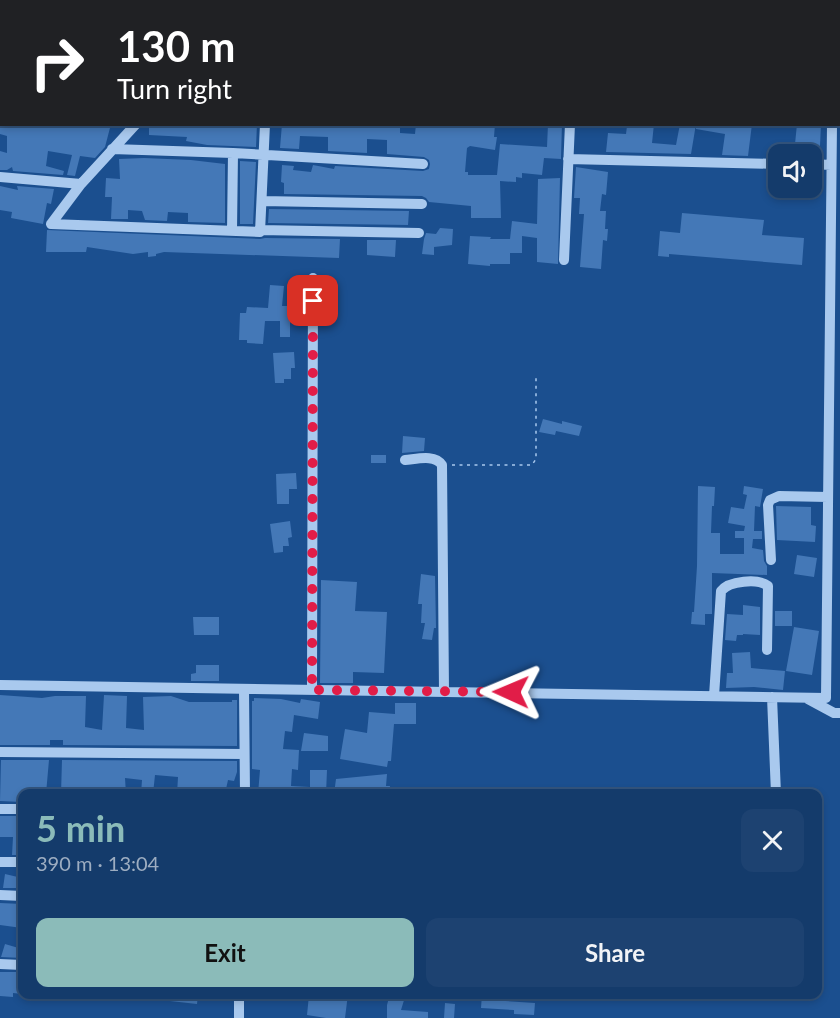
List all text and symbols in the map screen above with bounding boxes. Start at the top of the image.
text: 130 m [117,21,235,71]
icon: right [18,24,96,102]
text: Turn right [117,72,232,105]
map controls [768,144,822,198]
button: sound [768,144,822,198]
pin [287,275,338,326]
icon: arrive [296,284,329,317]
position arrow [479,660,543,724]
text: 5 min [36,806,125,850]
button: close [741,809,804,872]
text: 390 m · 13:04 [36,851,159,875]
button: Exit [36,918,414,987]
button: Share [426,918,804,987]

